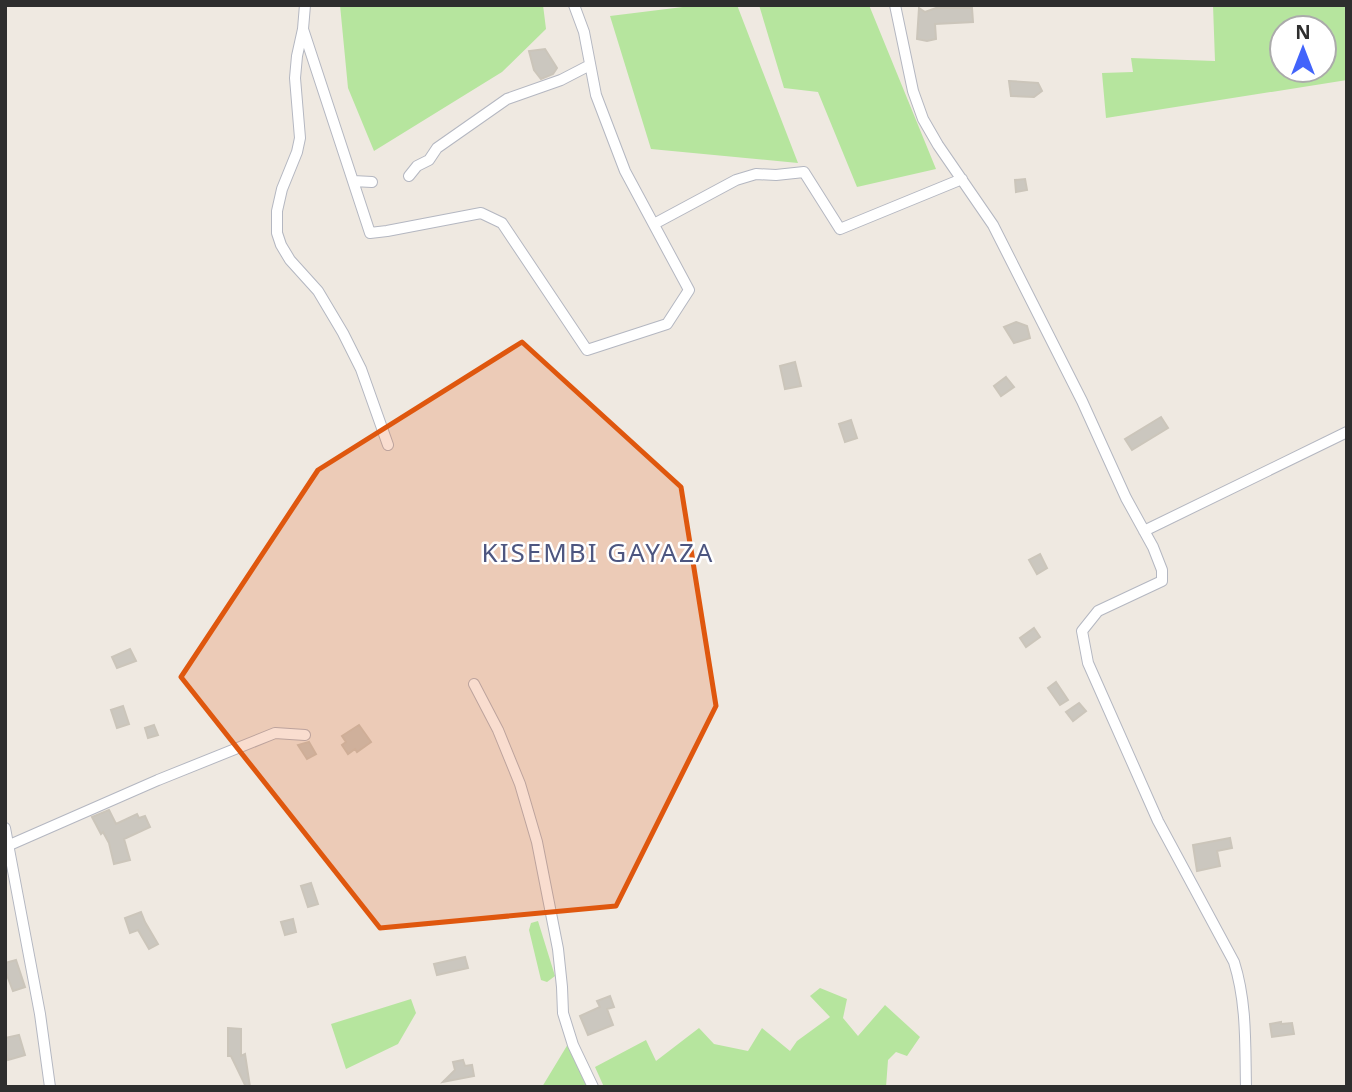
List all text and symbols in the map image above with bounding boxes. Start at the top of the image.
north arrow [1268,14,1338,84]
text: N [1295,19,1311,45]
district label: KISEMBI GAYAZA [482,534,714,570]

